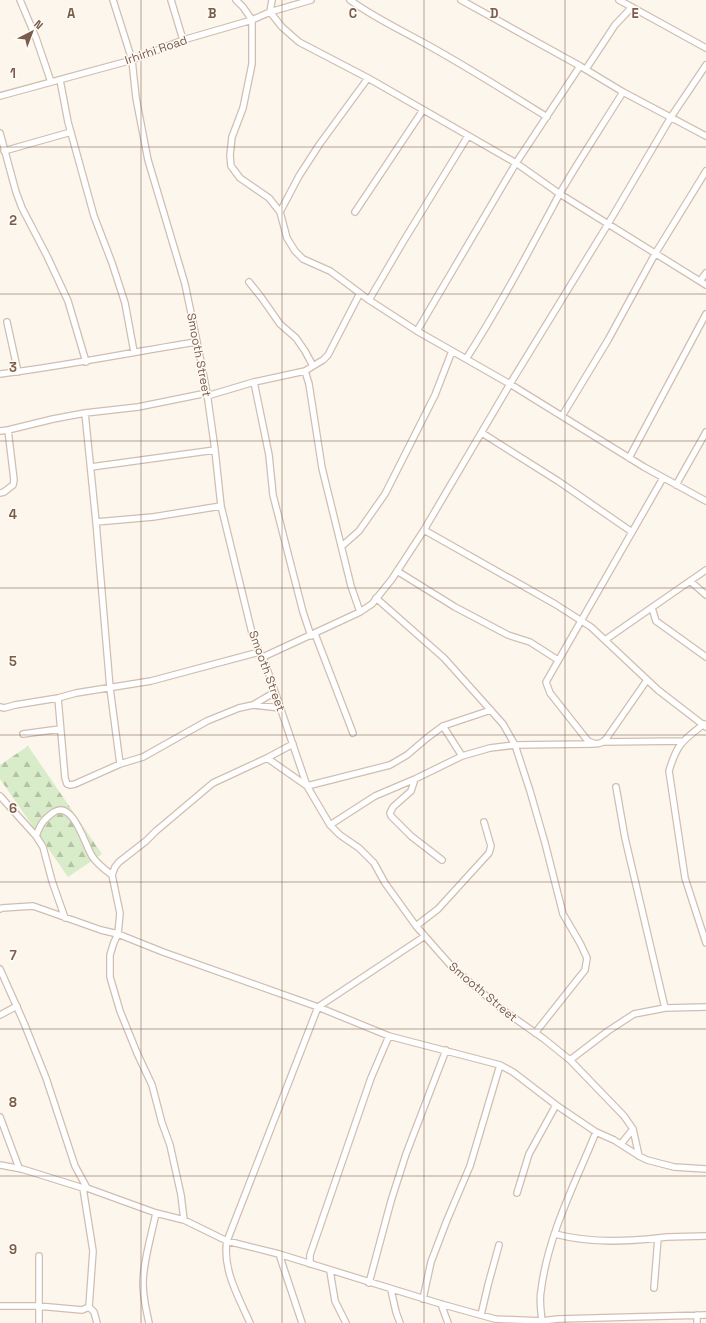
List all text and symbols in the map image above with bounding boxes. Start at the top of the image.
text: A [67,5,76,22]
text: B [208,5,217,22]
text: C [349,5,357,22]
text: D [490,5,499,22]
text: E [631,5,639,22]
north arrow [12,12,52,52]
text: N [31,17,46,32]
street label: Irhirhi Road [123,32,189,68]
text: 1 [10,65,16,82]
text: 2 [9,212,17,229]
street label: Smooth Street [183,312,215,398]
text: 3 [9,359,17,376]
text: 4 [9,506,17,523]
street label: Smooth Street [245,628,289,714]
text: 5 [9,653,17,670]
text: 6 [9,800,17,817]
text: 7 [9,947,17,964]
street label: Smooth Street [445,959,521,1025]
text: 8 [9,1094,17,1111]
text: 9 [9,1241,17,1258]

